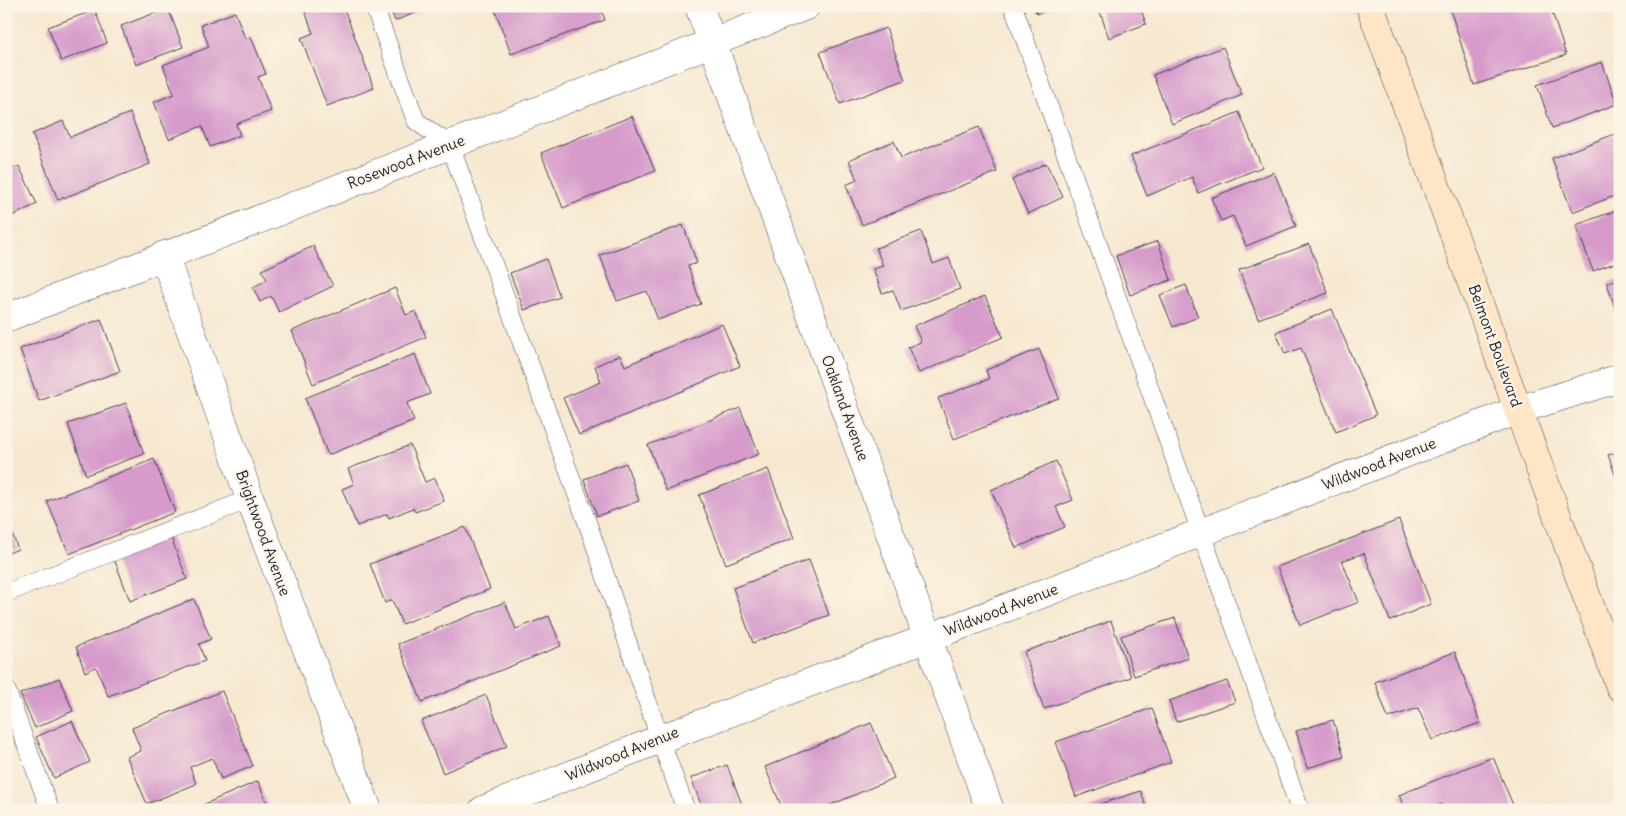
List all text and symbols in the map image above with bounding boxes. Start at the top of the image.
street label: Rosewood Avenue [344,130,467,193]
street label: Belmont Boulevard [1464,282,1527,410]
street label: Oakland Avenue [818,352,873,463]
street label: Wildwood Avenue [1319,433,1438,494]
street label: Brightwood Avenue [232,467,295,598]
street label: Wildwood Avenue [941,579,1060,640]
street label: Wildwood Avenue [562,722,681,785]

